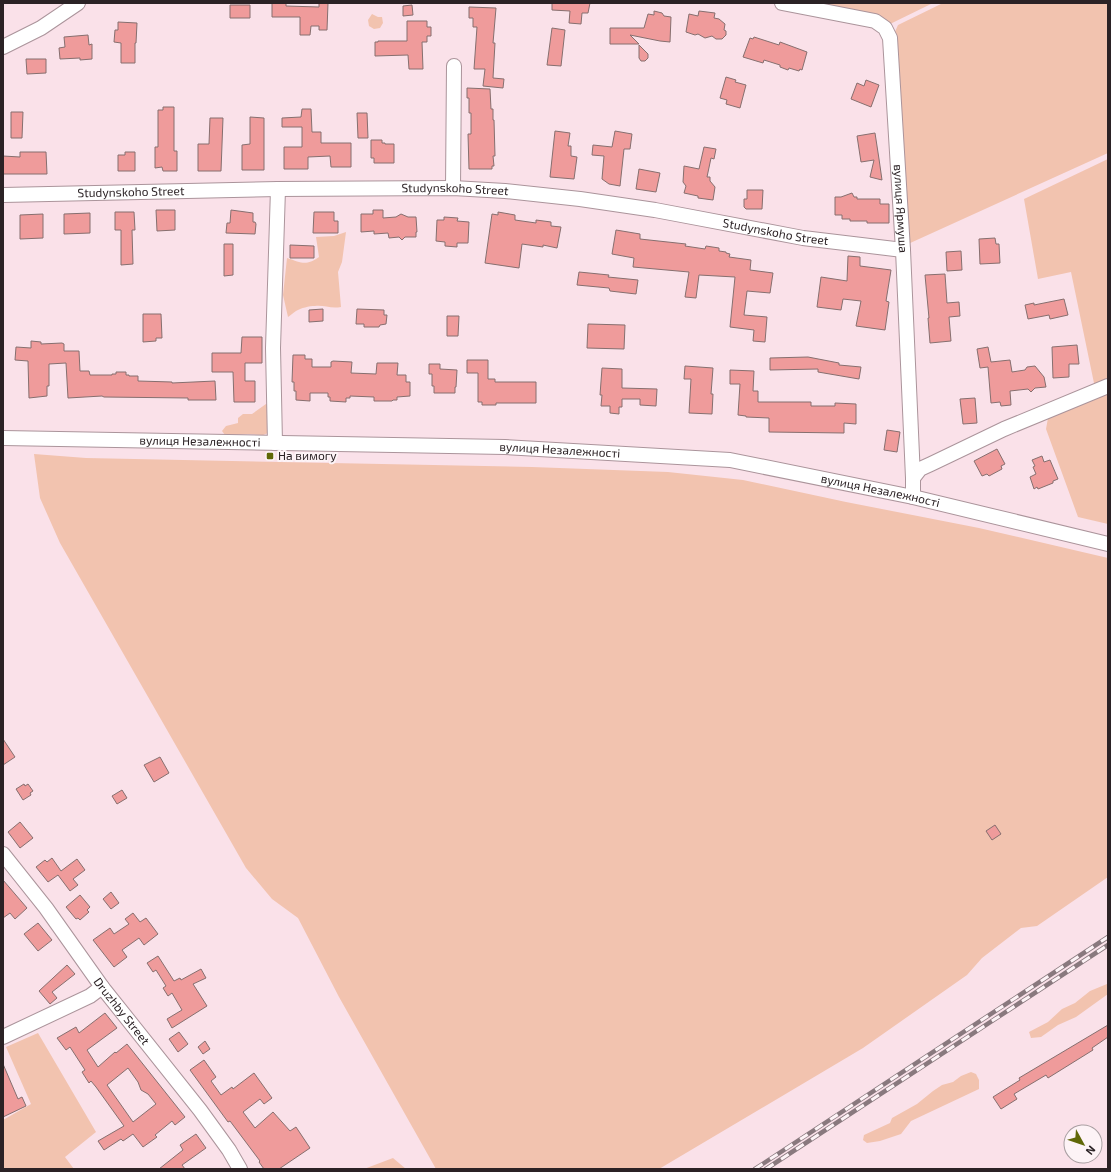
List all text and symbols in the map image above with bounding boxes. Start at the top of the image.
street label: вулиця Ярмуша [891,164,911,253]
street label: Studynskoho Street [401,180,510,197]
street label: Studynskoho Street [77,183,185,199]
street label: Studynskoho Street [722,215,830,247]
street label: вулиця Незалежності [139,432,261,449]
street label: вулиця Незалежності [499,439,621,460]
place label: На вимогу [278,448,337,463]
marker: На вимогу [265,451,275,461]
street label: вулиця Незалежності [820,471,942,509]
street label: Druzhby Street [91,974,153,1047]
north arrow [1063,1124,1103,1164]
text: N [1083,1144,1099,1158]

